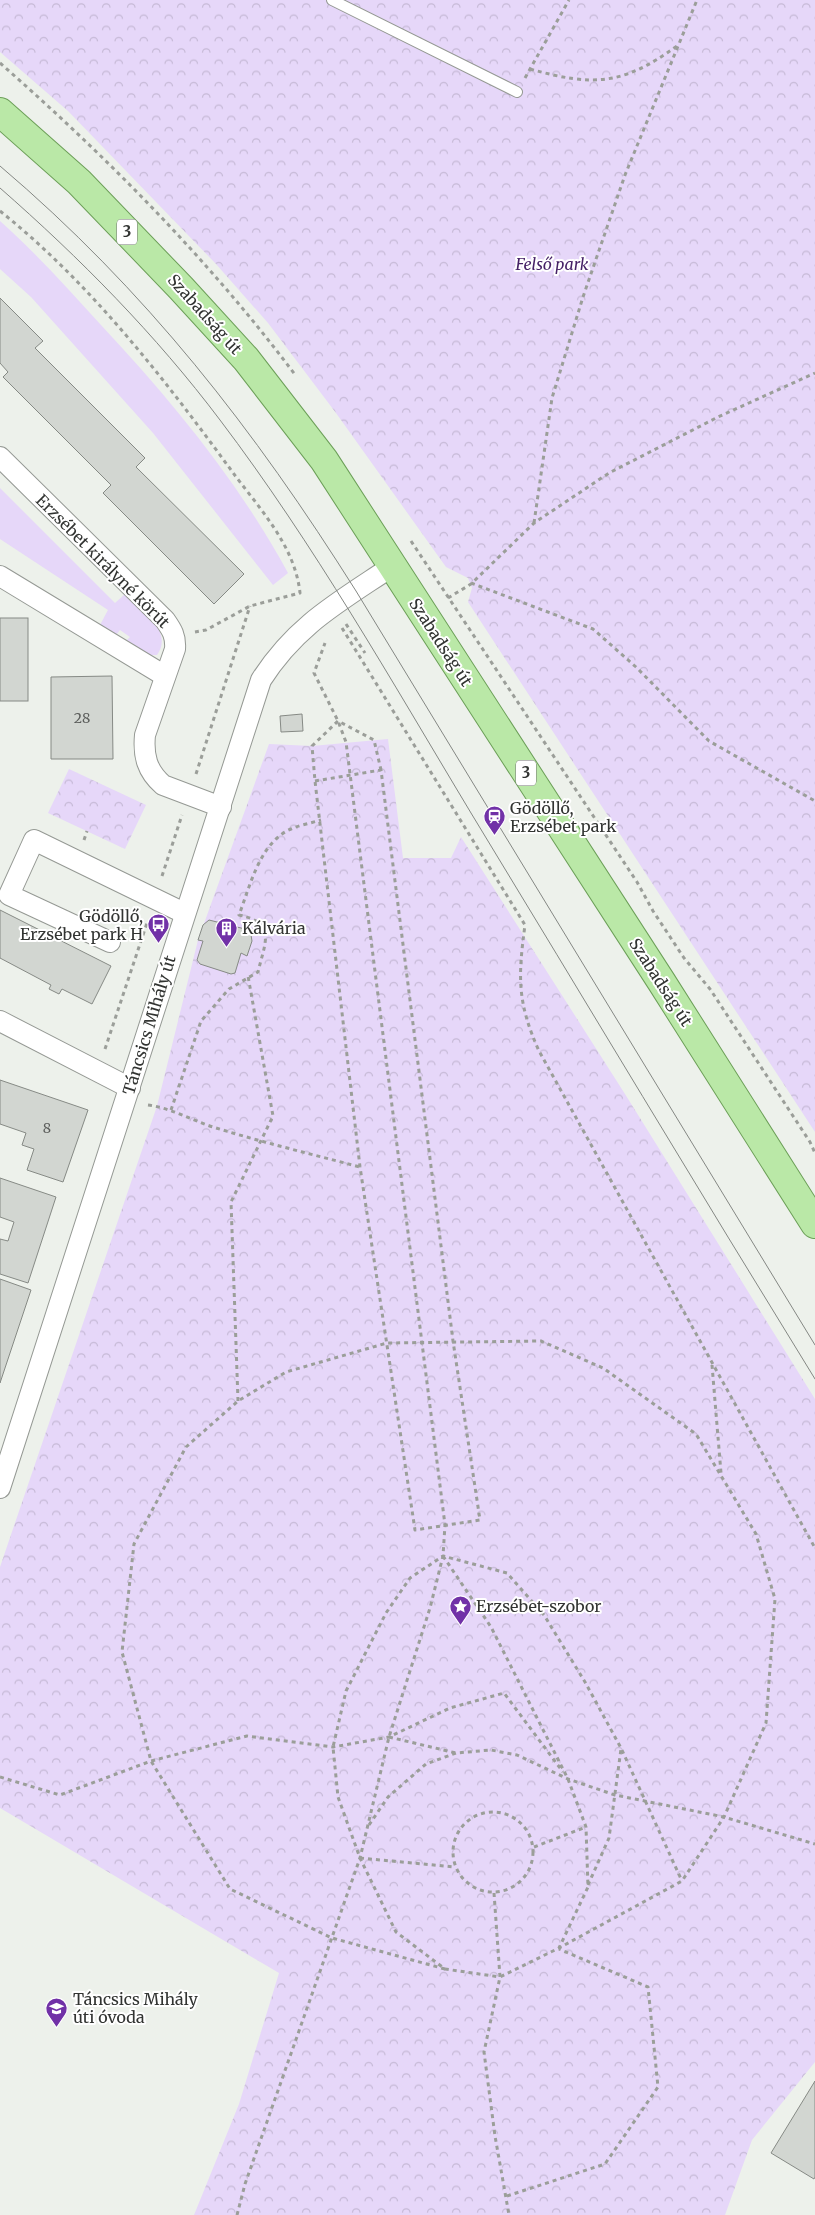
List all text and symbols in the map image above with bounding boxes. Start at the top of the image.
road number: 3 [117,220,137,244]
park label: Felső park [514,254,589,274]
street label: Szabadság út [164,270,247,359]
street label: Erzsébet királyné körút [32,490,175,633]
street label: Szabadság út [405,594,477,690]
house number: 28 [74,709,90,727]
road number: 3 [516,760,536,786]
place label: Gödöllő, Erzsébet park [510,798,617,836]
station icon: Gödöllő, Erzsébet park [482,805,506,836]
place label: Gödöllő, Erzsébet park H [20,906,143,944]
bus stop icon: Gödöllő, Erzsébet park H [147,913,171,944]
building icon: Kálvária [214,916,238,947]
place label: Kálvária [242,918,306,938]
street label: Szabadság út [625,934,697,1030]
street label: Táncsics Mihály út [118,952,180,1097]
house number: 8 [43,1119,51,1137]
place icon: Erzsébet-szobor [448,1594,472,1625]
place label: Erzsébet-szobor [476,1596,602,1616]
place label: Táncsics Mihály úti óvoda [73,1989,198,2027]
school or university icon: Táncsics Mihály úti óvoda [45,1996,69,2027]

